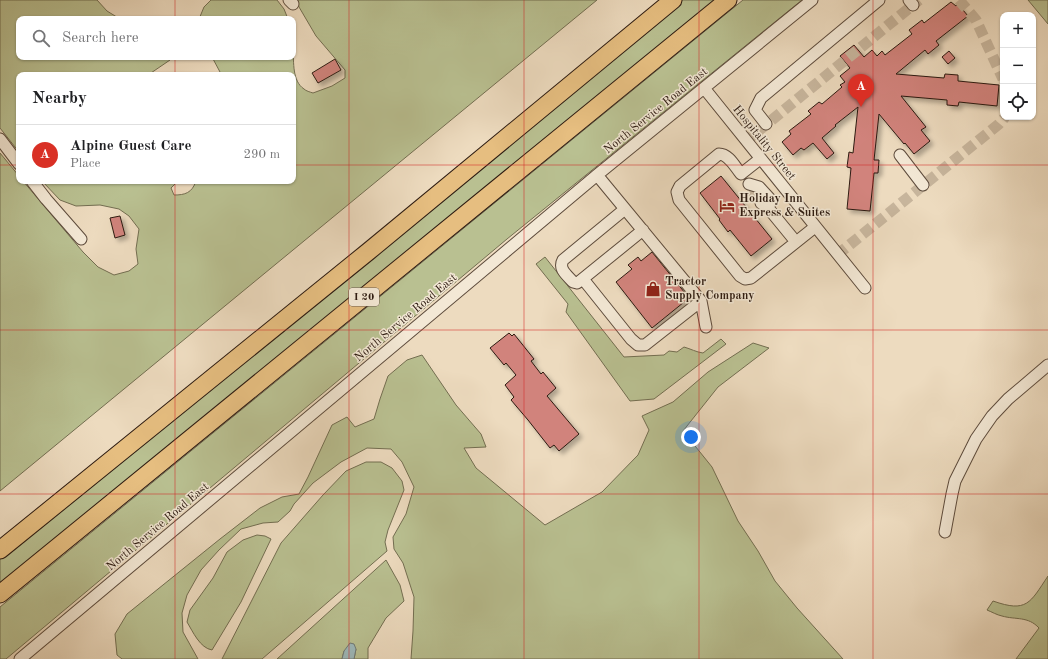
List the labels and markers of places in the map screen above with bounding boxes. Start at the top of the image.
pin: A [848,74,874,107]
place label: Holiday Inn Express & Suites [739,193,830,219]
hotel icon: Holiday Inn Express & Suites [718,197,736,215]
place label: Tractor Supply Company [665,276,755,302]
shop icon: Tractor Supply Company [644,280,662,298]

